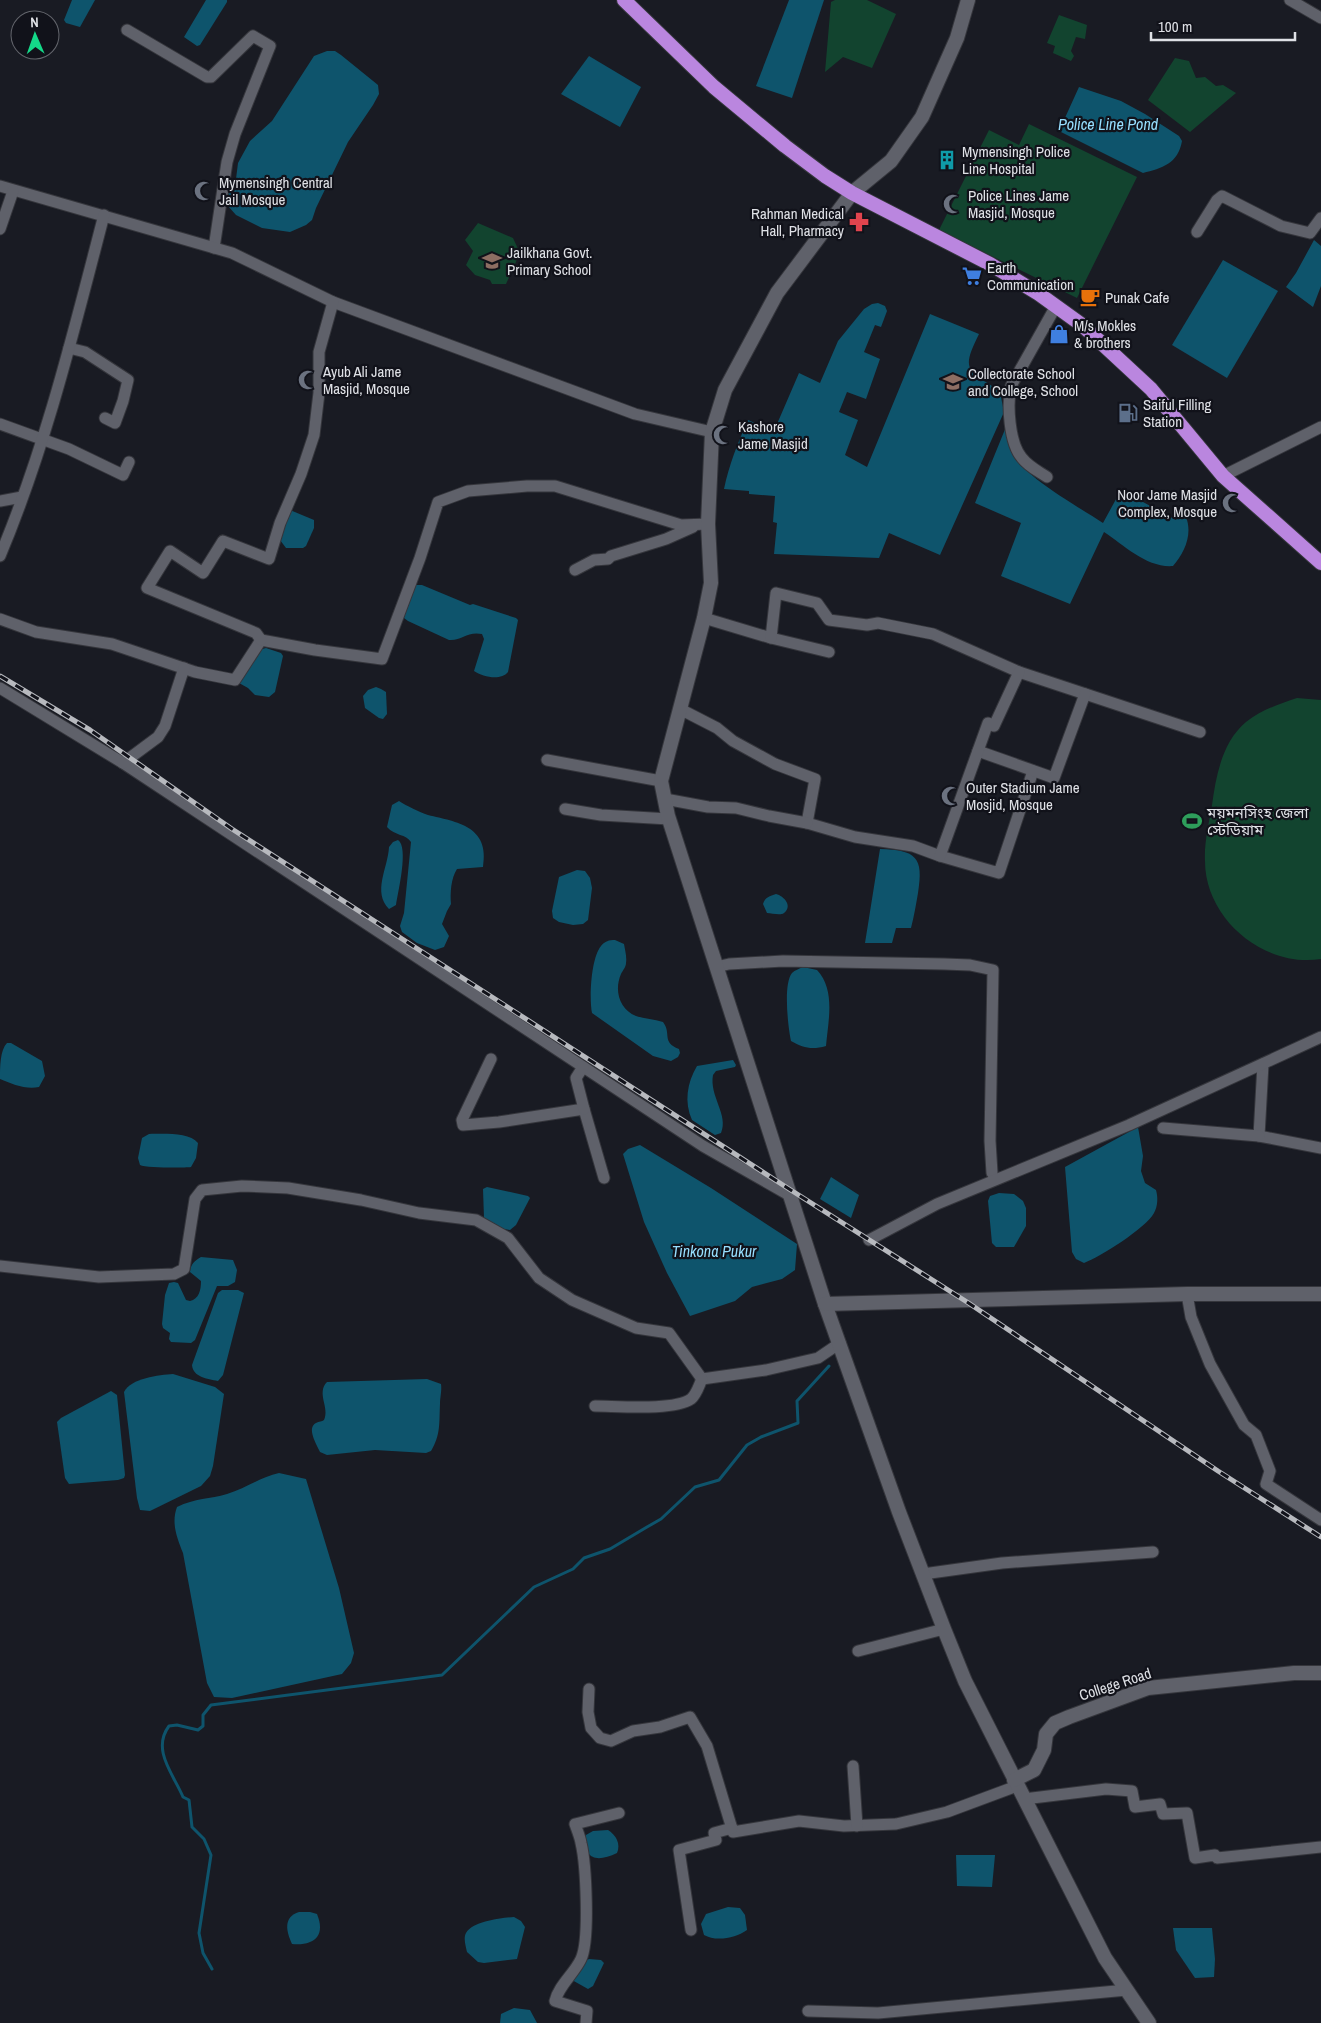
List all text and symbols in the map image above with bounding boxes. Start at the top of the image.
north arrow [10,10,60,60]
scale bar [1151,10,1295,42]
text: N [30,13,39,31]
text: 100 m [1158,16,1192,37]
water label: Police Line Pond [1058,113,1159,135]
place label: Mymensingh Police Line Hospital [962,141,1070,179]
building icon: Mymensingh Police Line Hospital [936,149,958,171]
place label: Mymensingh Central Jail Mosque [219,172,332,210]
mosque icon: Mymensingh Central Jail Mosque [193,180,215,202]
place label: Police Lines Jame Masjid, Mosque [968,185,1069,223]
mosque icon: Police Lines Jame Masjid, Mosque [942,193,964,215]
place label: Rahman Medical Hall, Pharmacy [751,203,845,241]
pharmacy icon: Rahman Medical Hall, Pharmacy [848,211,870,233]
place label: Jailkhana Govt. Primary School [507,242,592,280]
school or university icon: Jailkhana Govt. Primary School [481,250,503,272]
place label: Earth Communication [987,257,1074,295]
supermarket icon: Earth Communication [961,265,983,287]
cafe icon: Punak Cafe [1079,286,1101,308]
place label: Punak Cafe [1105,287,1169,308]
place label: M/s Mokles & brothers [1074,315,1136,353]
shop icon: M/s Mokles & brothers [1048,323,1070,345]
place label: Ayub Ali Jame Masjid, Mosque [322,361,410,399]
place label: Collectorate School and College, School [968,363,1078,401]
mosque icon: Ayub Ali Jame Masjid, Mosque [297,369,319,391]
school or university icon: Collectorate School and College, School [942,371,964,393]
place label: Saiful Filling Station [1143,394,1212,432]
fuel station icon: Saiful Filling Station [1117,402,1139,424]
place label: Kashore Jame Masjid [738,416,808,454]
mosque icon: Kashore Jame Masjid [712,424,734,446]
place label: Noor Jame Masjid Complex, Mosque [1117,484,1217,522]
mosque icon: Noor Jame Masjid Complex, Mosque [1221,492,1243,514]
place label: Outer Stadium Jame Mosjid, Mosque [966,777,1080,815]
mosque icon: Outer Stadium Jame Mosjid, Mosque [940,785,962,807]
place label: ময়মনসিংহ জেলা স্টেডিয়াম [1206,802,1309,840]
sports icon: ময়মনসিংহ জেলা স্টেডিয়াম [1181,810,1203,832]
water label: Tinkona Pukur [672,1240,757,1262]
street label: College Road [1076,1662,1154,1706]

